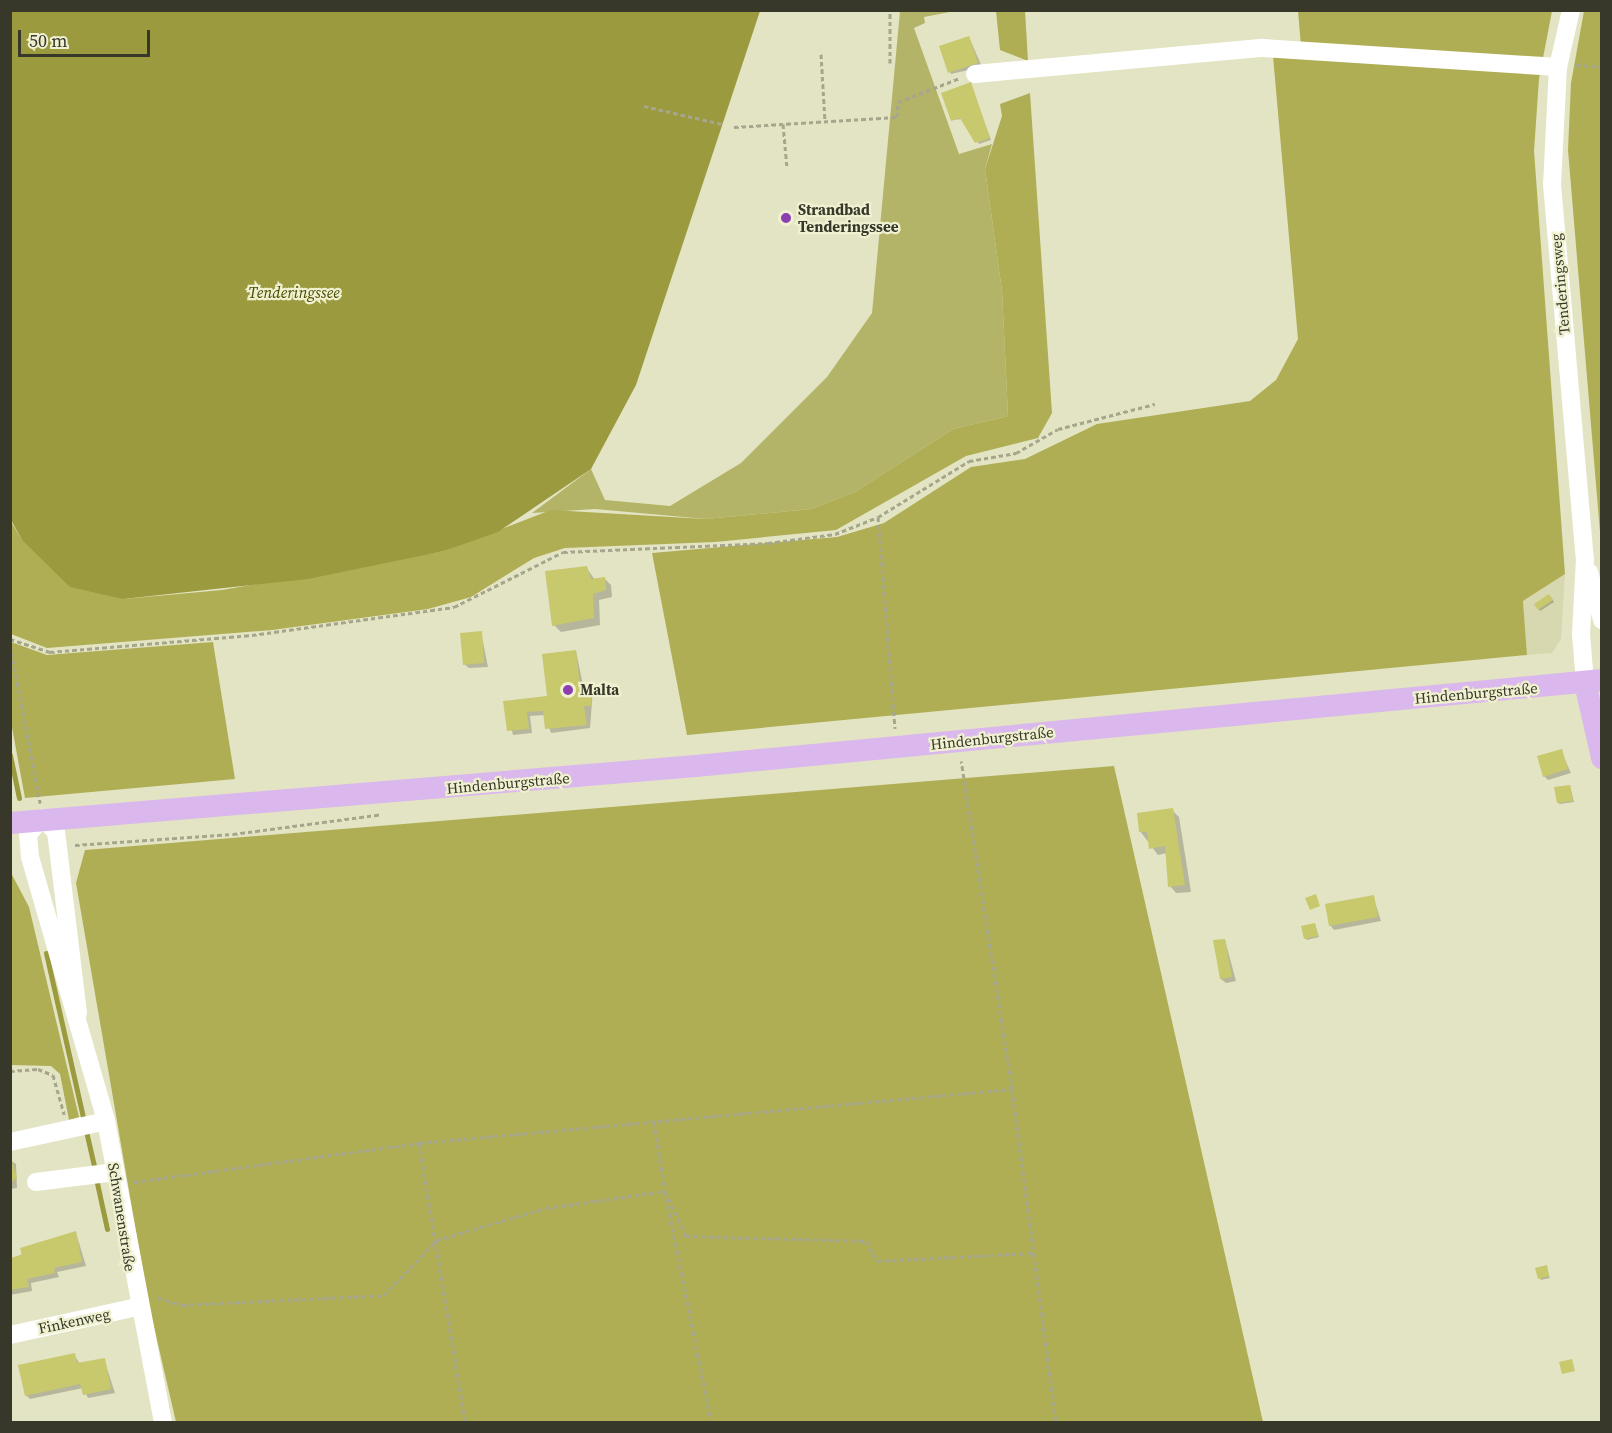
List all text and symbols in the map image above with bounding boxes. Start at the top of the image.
scale bar [21,18,153,56]
text: 50 m [29,28,67,53]
place label: Strandbad Tenderingssee [798,200,899,235]
marker: Strandbad Tenderingssee [779,211,793,225]
street label: Tenderingsweg [1547,233,1573,335]
water label: Tenderingssee [248,282,340,302]
street label: Hindenburgstraße [1414,679,1538,707]
place label: Malta [580,681,619,699]
marker: Malta [561,683,575,697]
street label: Hindenburgstraße [930,723,1054,753]
street label: Hindenburgstraße [446,769,570,797]
street label: Schwanenstraße [105,1161,139,1273]
street label: Finkenweg [36,1305,112,1337]

